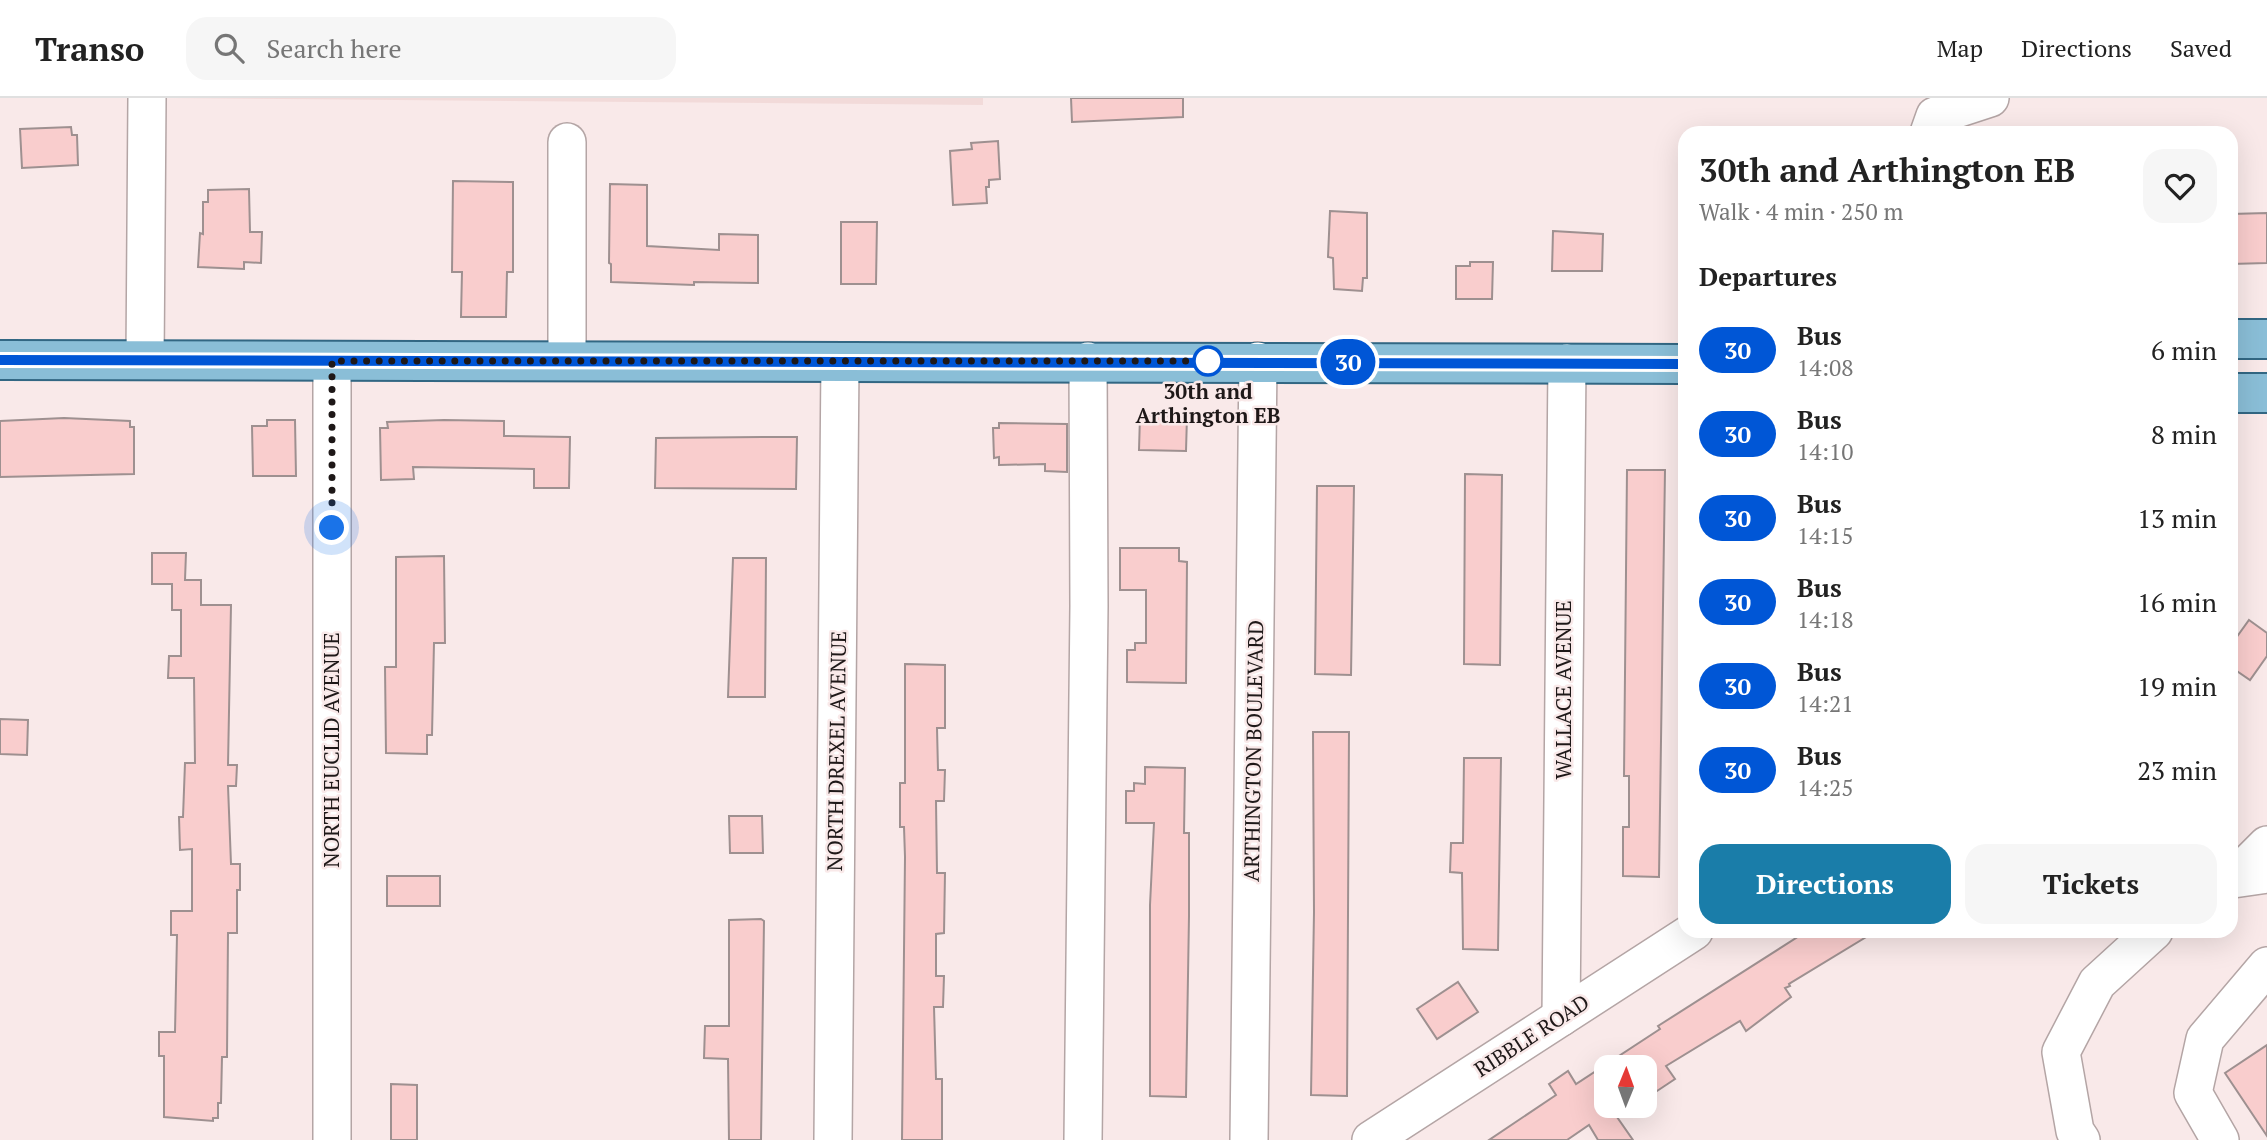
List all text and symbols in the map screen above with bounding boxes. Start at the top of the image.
search box [186,17,676,80]
text: Transo [35,27,144,70]
icon: search [210,29,248,67]
text: Search here [266,31,402,65]
text: Map [1937,32,1983,64]
text: Directions [2021,32,2132,64]
text: Saved [2170,32,2232,64]
text: 30th and Arthington EB [1699,148,2075,191]
button: heart [2143,149,2217,223]
text: Walk · 4 min · 250 m [1699,196,1903,227]
text: Departures [1699,259,1837,293]
text: Bus [1797,318,1842,352]
text: 6 min [2151,333,2217,367]
text: 30 [1724,334,1751,366]
line badge: 30 [1316,339,1380,385]
marker: 30th and Arthington EB [1193,346,1223,376]
text: 30 [1334,346,1362,378]
text: 14:08 [1797,352,1854,383]
place label: 30th and Arthington EB [1136,377,1280,429]
text: Bus [1797,402,1842,436]
text: 8 min [2151,417,2217,451]
text: 30 [1724,418,1751,450]
text: 14:10 [1797,436,1854,467]
text: Bus [1797,486,1842,520]
text: 13 min [2137,501,2217,535]
text: 30 [1724,502,1751,534]
your location [314,510,349,545]
text: 14:15 [1797,520,1854,551]
text: Bus [1797,570,1842,604]
text: 16 min [2137,585,2217,619]
text: 30 [1724,586,1751,618]
street label: WALLACE AVENUE [1549,600,1577,780]
text: 14:18 [1797,604,1854,635]
street label: ARTHINGTON BOULEVARD [1237,620,1269,882]
street label: NORTH DREXEL AVENUE [820,631,852,871]
street label: NORTH EUCLID AVENUE [317,632,345,868]
text: Bus [1797,654,1842,688]
text: 19 min [2137,669,2217,703]
text: 30 [1724,670,1751,702]
text: 14:21 [1797,688,1854,719]
text: Bus [1797,738,1842,772]
text: 23 min [2137,753,2217,787]
text: 30 [1724,754,1751,786]
text: 14:25 [1797,772,1854,803]
button: Directions [1699,844,1951,924]
button: Tickets [1965,844,2217,924]
street label: RIBBLE ROAD [1469,988,1594,1083]
north arrow [1594,1055,1657,1118]
map controls [1594,1055,1657,1118]

